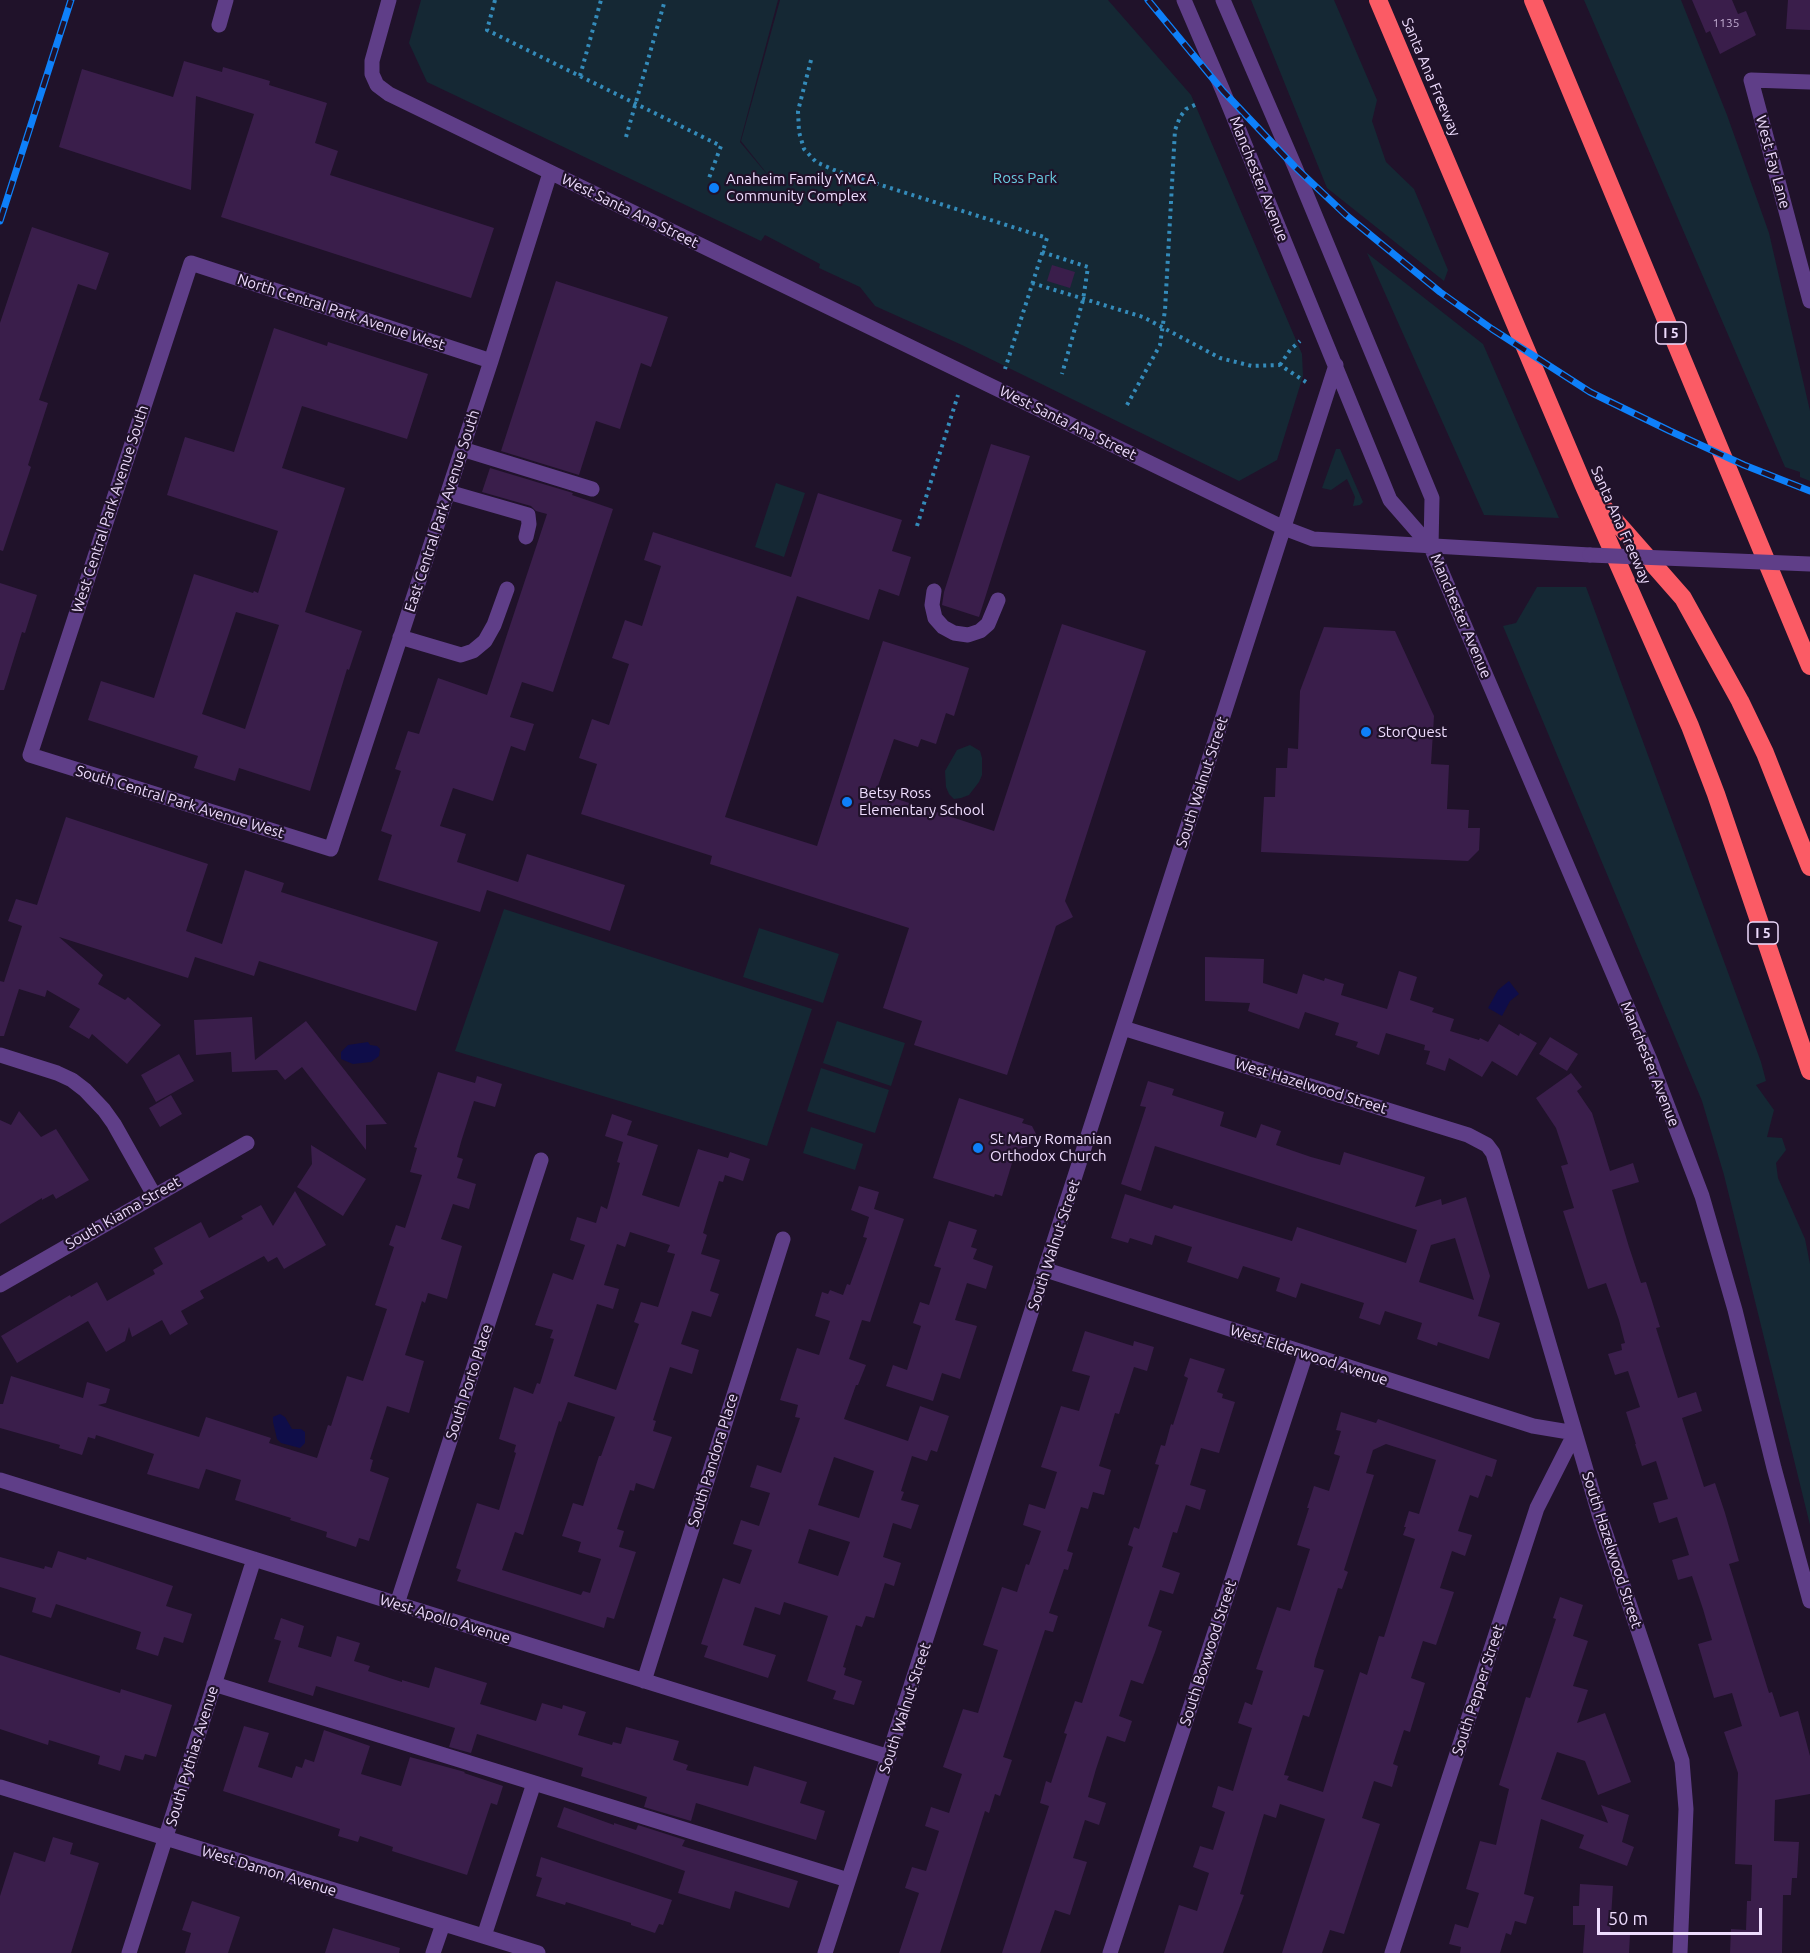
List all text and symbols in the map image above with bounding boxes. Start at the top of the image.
street label: Santa Ana Freeway [1398,15,1464,139]
house number: 1135 [1712,16,1740,30]
street label: West Fay Lane [1752,113,1794,211]
street label: Manchester Avenue [1226,114,1292,244]
park label: Ross Park [993,169,1057,187]
street label: West Santa Ana Street [559,170,701,252]
place label: Anaheim Family YMCA Community Complex [726,170,876,205]
marker: Anaheim Family YMCA Community Complex [707,181,721,195]
street label: North Central Park Avenue West [235,270,447,354]
road number: I 5 [1656,322,1686,344]
street label: West Santa Ana Street [997,382,1139,464]
street label: West Central Park Avenue South [68,403,152,615]
street label: East Central Park Avenue South [401,408,483,614]
street label: Santa Ana Freeway [1587,463,1655,587]
street label: Manchester Avenue [1427,551,1495,681]
street label: South Walnut Street [1172,714,1232,850]
place label: StorQuest [1378,723,1447,741]
marker: StorQuest [1359,725,1373,739]
street label: South Central Park Avenue West [73,762,287,842]
place label: Betsy Ross Elementary School [859,784,985,819]
marker: Betsy Ross Elementary School [840,795,854,809]
road number: I 5 [1748,922,1778,944]
street label: Manchester Avenue [1617,999,1683,1129]
street label: West Hazelwood Street [1233,1054,1389,1118]
place label: St Mary Romanian Orthodox Church [990,1130,1112,1165]
marker: St Mary Romanian Orthodox Church [971,1141,985,1155]
street label: South Kiama Street [62,1173,184,1253]
street label: South Walnut Street [1024,1177,1084,1313]
street label: West Elderwood Avenue [1228,1321,1390,1389]
street label: South Porto Place [442,1322,496,1442]
street label: South Pandora Place [684,1391,742,1529]
street label: South Hazelwood Street [1578,1469,1646,1631]
street label: South Boxwood Street [1176,1578,1240,1728]
street label: West Apollo Avenue [377,1591,513,1647]
street label: South Pepper Street [1448,1622,1508,1758]
street label: South Walnut Street [875,1640,935,1776]
street label: South Pythias Avenue [162,1684,222,1828]
street label: West Damon Avenue [199,1842,339,1900]
scale bar [1600,1896,1765,1934]
text: 50 m [1608,1908,1648,1928]

